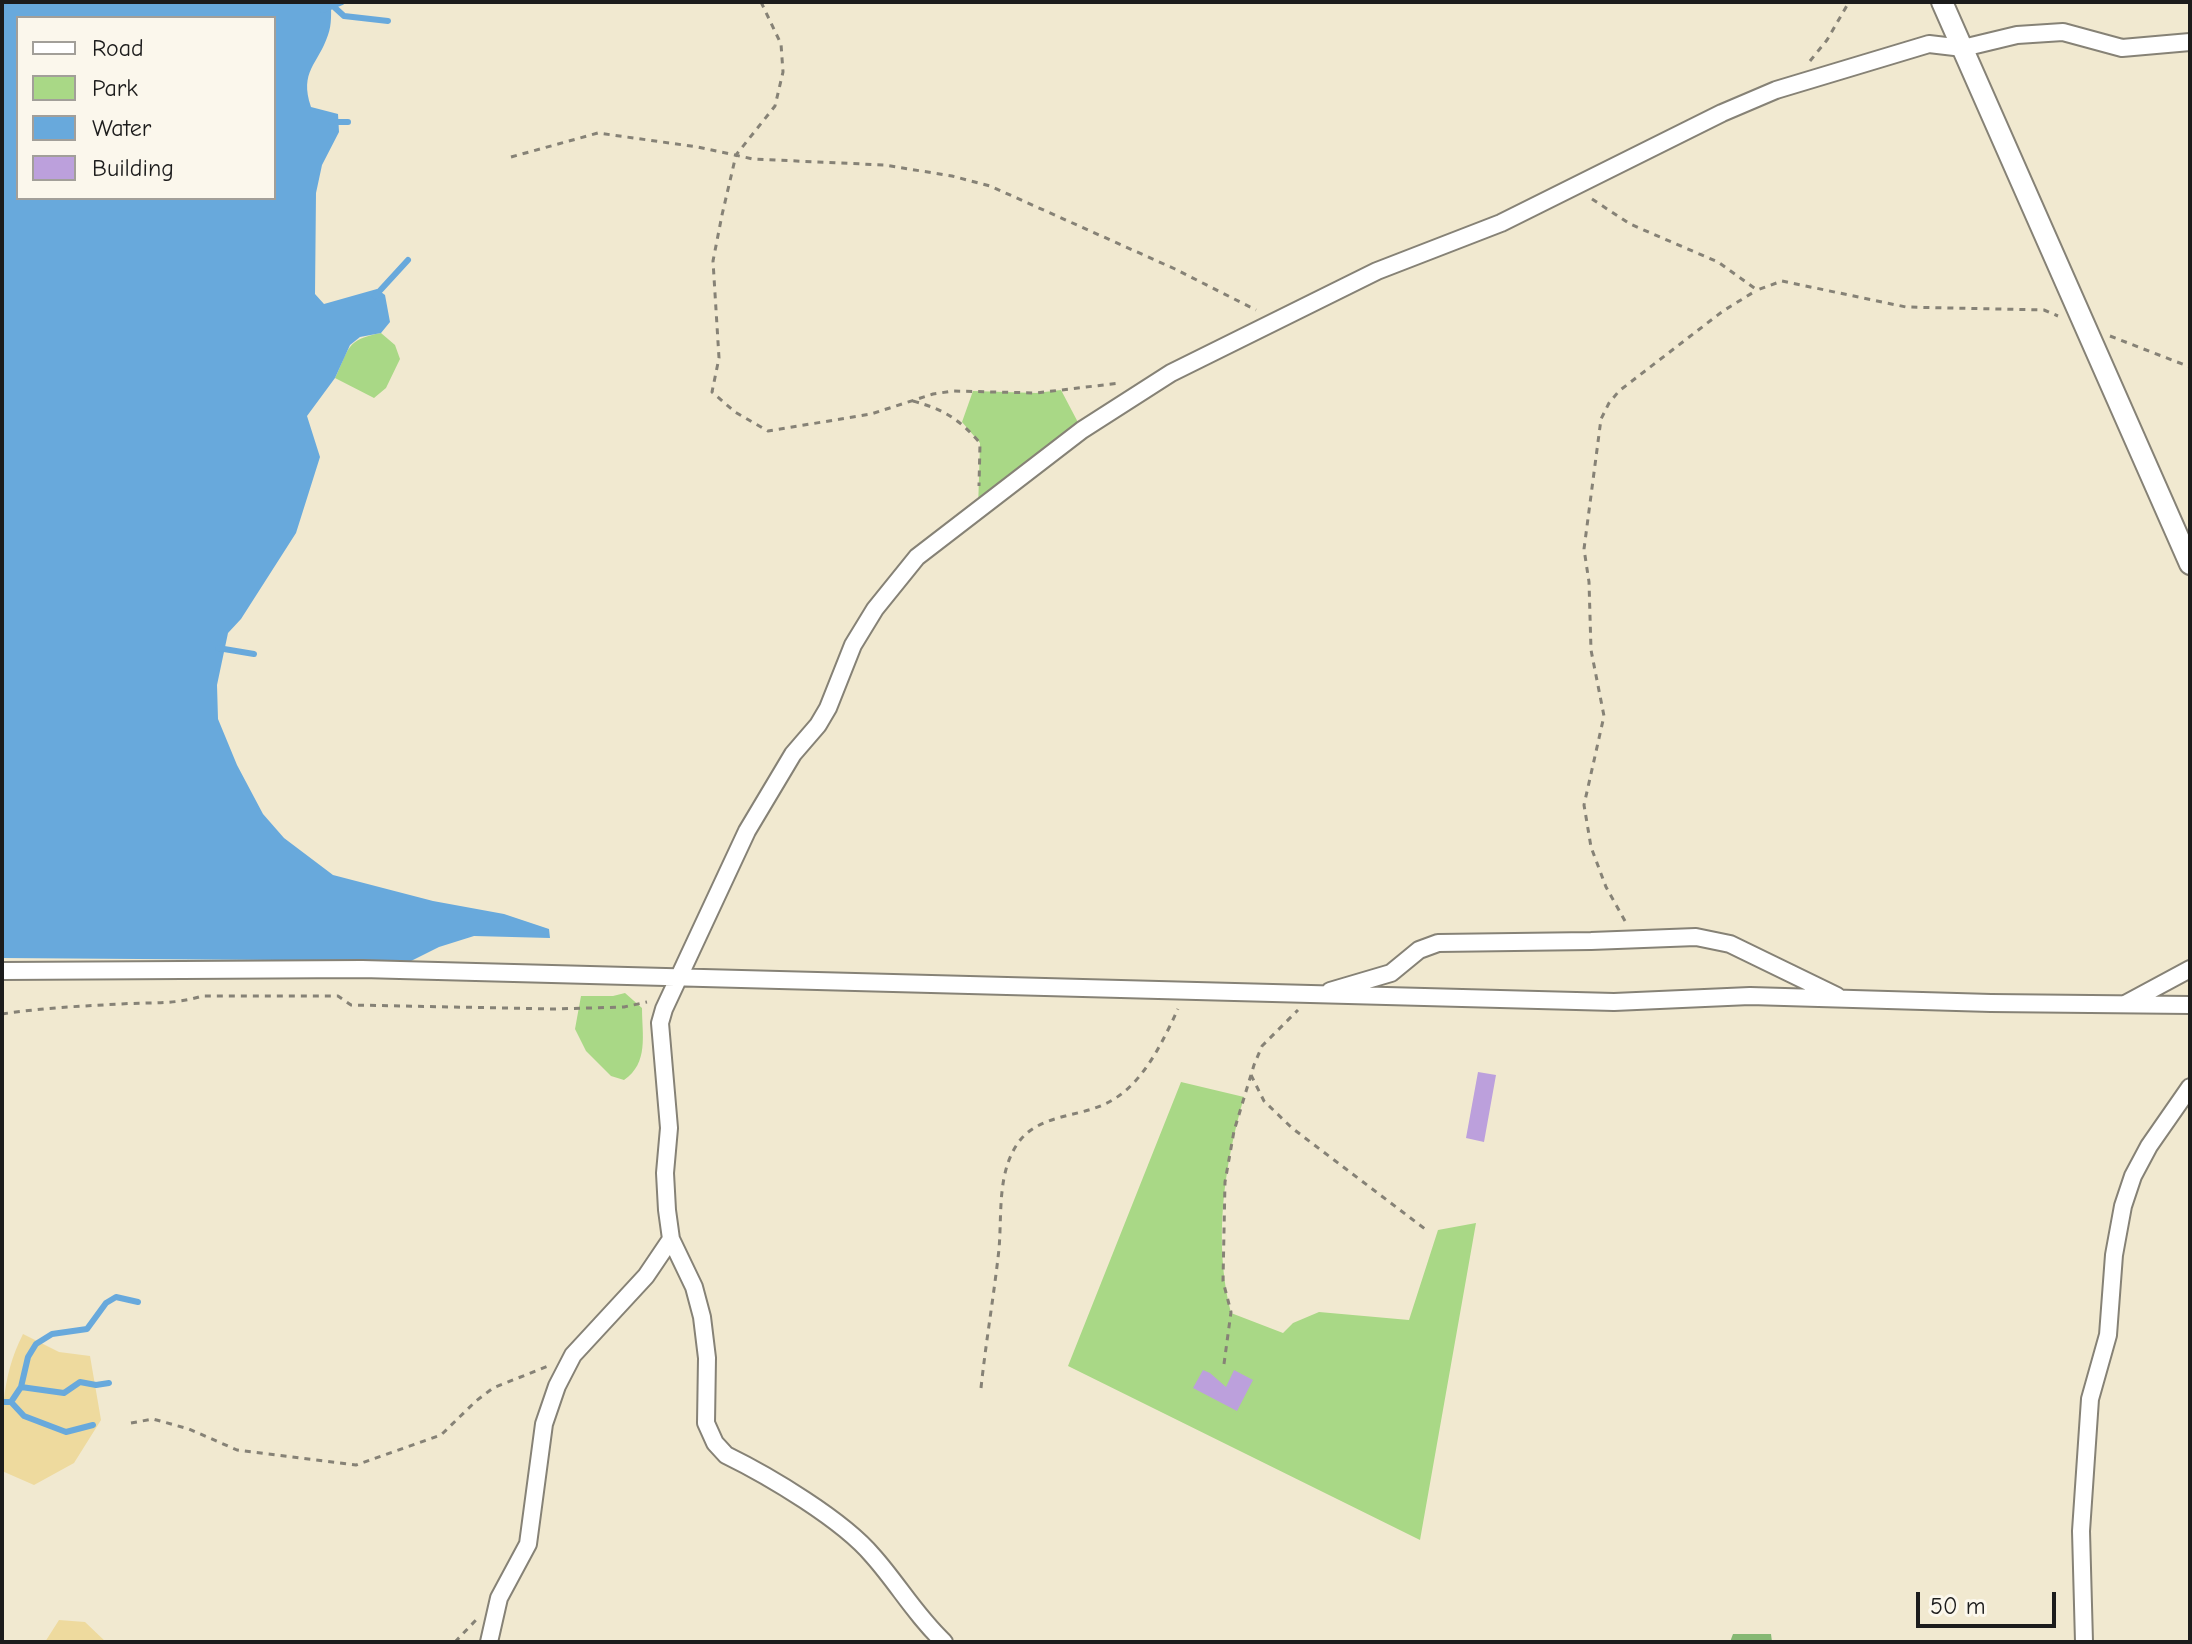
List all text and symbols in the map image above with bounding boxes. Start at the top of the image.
legend [16,16,276,200]
text: Road [92,34,144,62]
text: Park [92,74,138,102]
text: Water [92,114,151,142]
text: Building [92,154,174,182]
scale bar [1920,1576,2060,1626]
text: 50 m [1930,1592,1986,1620]

